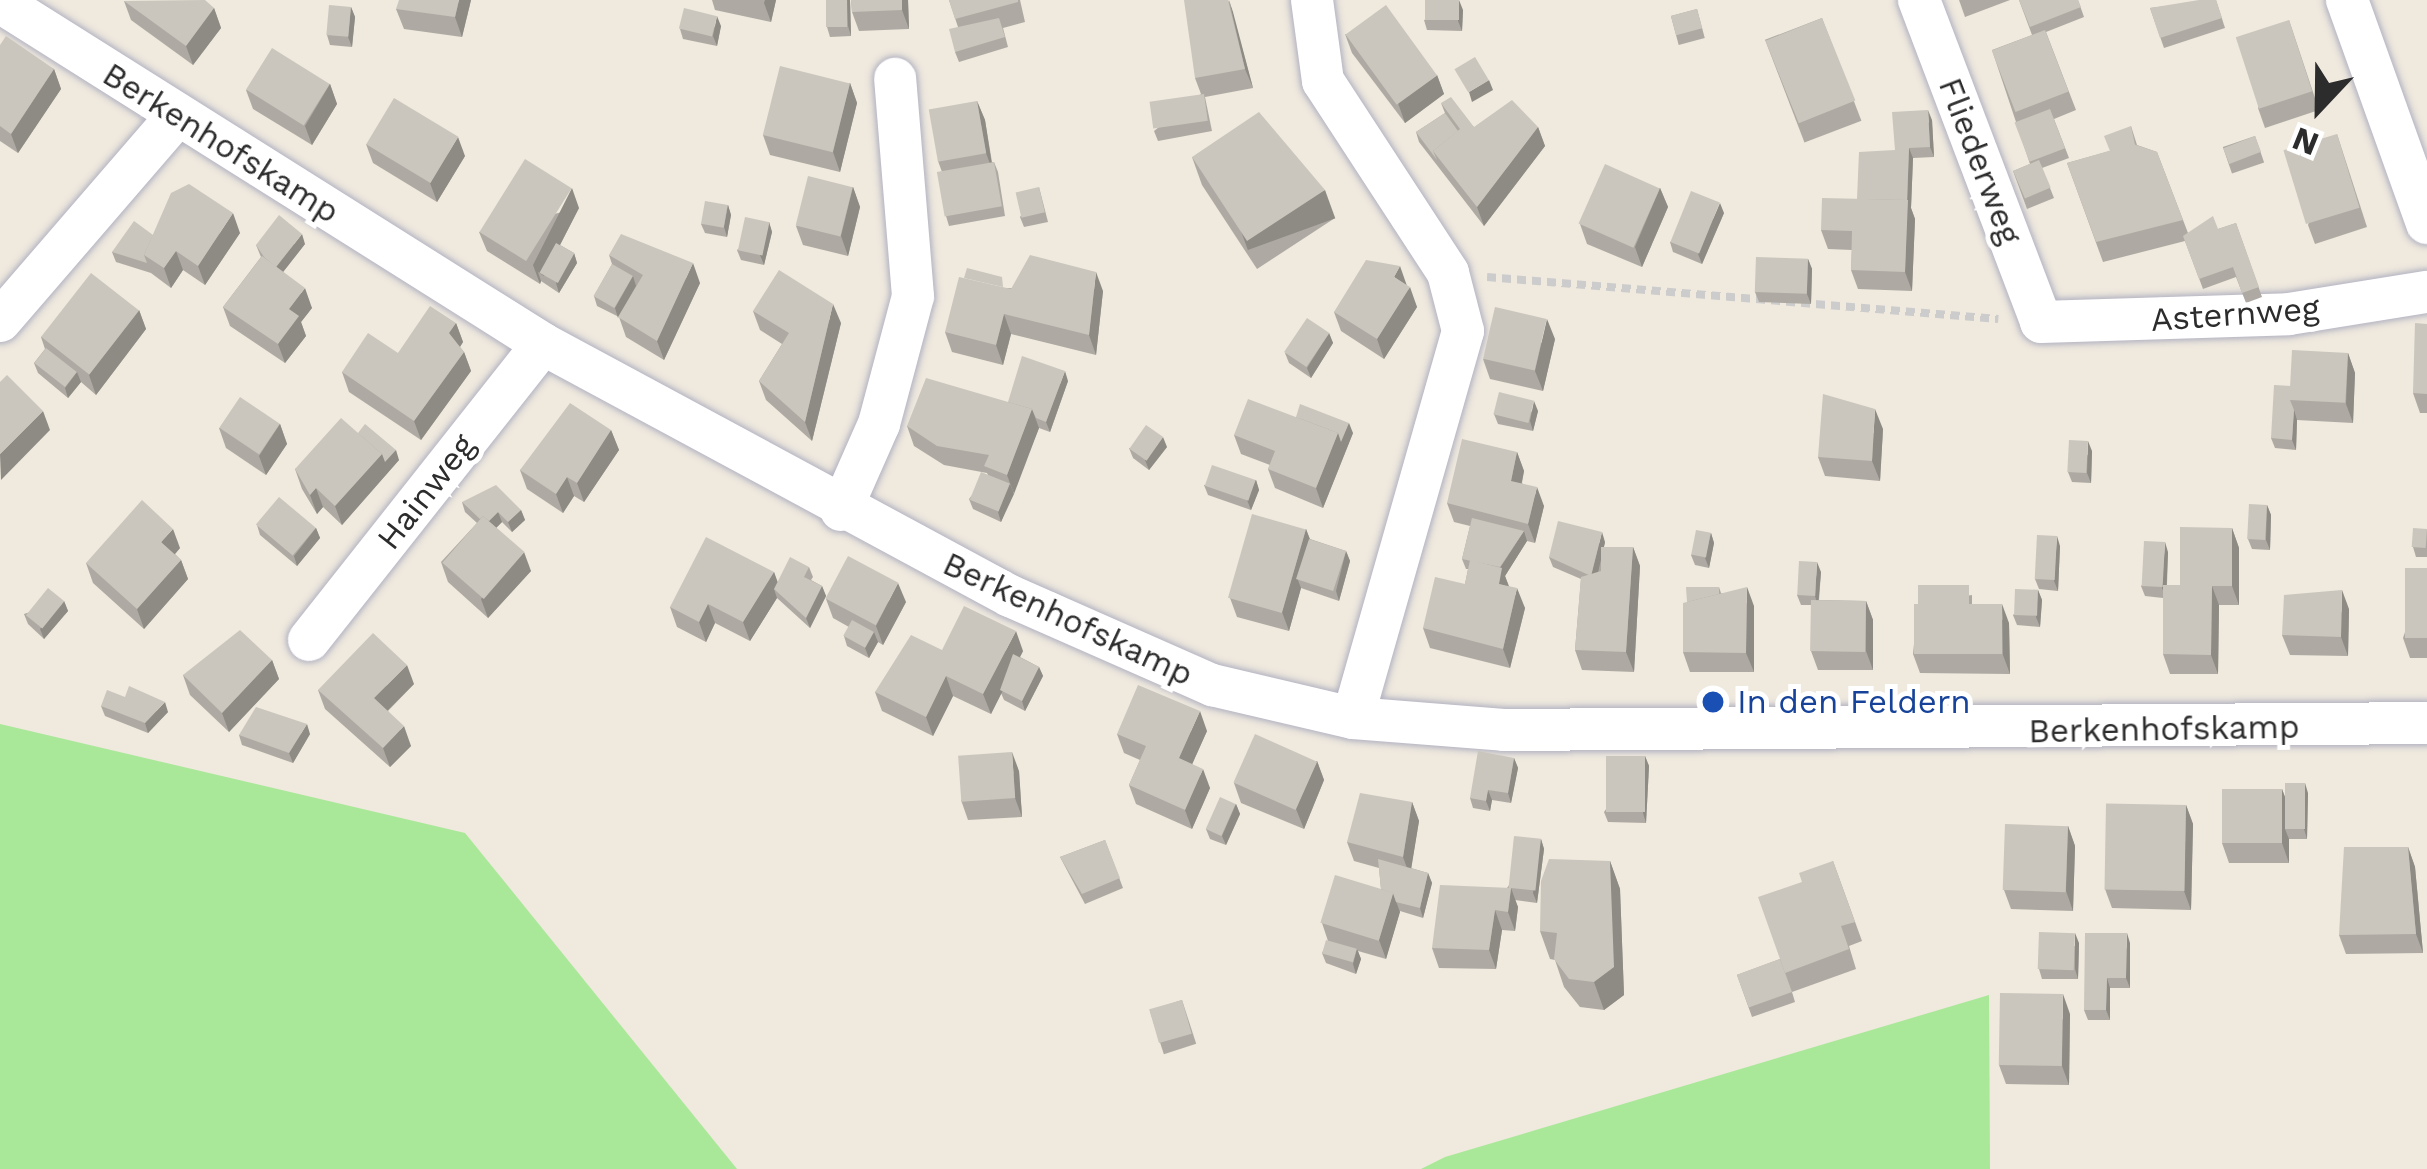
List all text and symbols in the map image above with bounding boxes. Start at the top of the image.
north arrow [2259,48,2379,168]
street label: Berkenhofskamp [96,54,346,232]
street label: Fliederweg [1930,72,2030,250]
text: N [2287,119,2324,165]
street label: Asternweg [2149,288,2321,340]
street label: Hainweg [369,427,483,557]
street label: Berkenhofskamp [937,544,1199,694]
place label: In den Feldern [1737,682,1971,722]
marker: In den Feldern [1700,689,1726,715]
street label: Berkenhofskamp [2028,707,2300,751]

